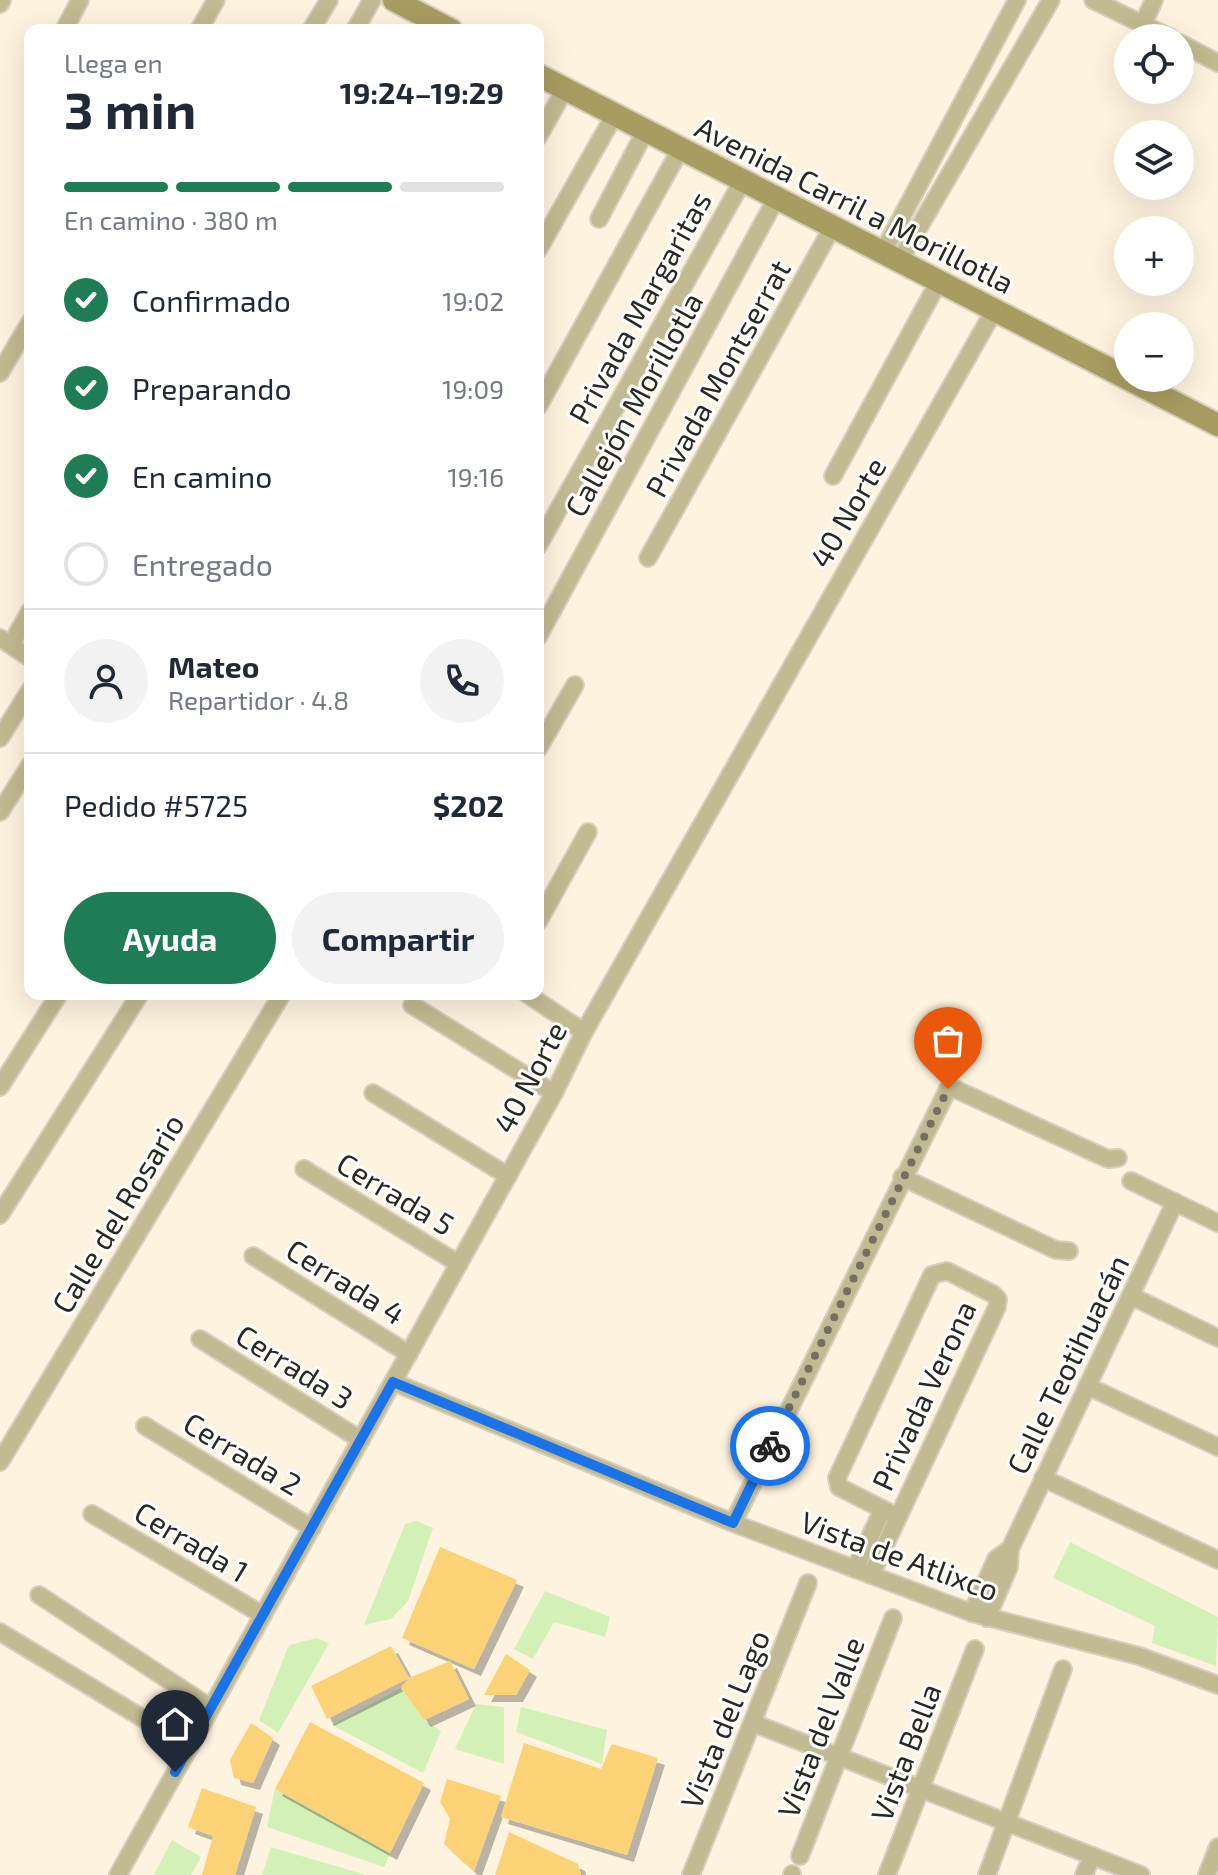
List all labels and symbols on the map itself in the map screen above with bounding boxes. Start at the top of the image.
street label: Avenida Carril a Morillotla [690,108,1020,300]
street label: Privada Margaritas [560,185,718,429]
street label: Privada Montserrat [637,253,797,503]
street label: Callejón Morillotla [557,286,709,522]
street label: 40 Norte [801,451,893,573]
pin [914,1007,982,1089]
street label: 40 Norte [485,1015,573,1139]
street label: Calle del Rosario [43,1107,191,1319]
street label: Cerrada 5 [331,1144,461,1242]
street label: Cerrada 4 [280,1231,412,1331]
street label: Calle Teotihuacán [998,1249,1136,1479]
street label: Privada Verona [863,1295,983,1495]
street label: Cerrada 3 [230,1316,360,1416]
street label: Cerrada 2 [178,1404,308,1502]
courier [730,1406,810,1486]
street label: Cerrada 1 [129,1493,255,1589]
street label: Vista de Atlixco [796,1503,1004,1607]
street label: Vista del Lago [672,1625,776,1813]
street label: Vista del Valle [769,1631,871,1823]
street label: Vista Bella [862,1678,948,1826]
pin [141,1690,209,1772]

